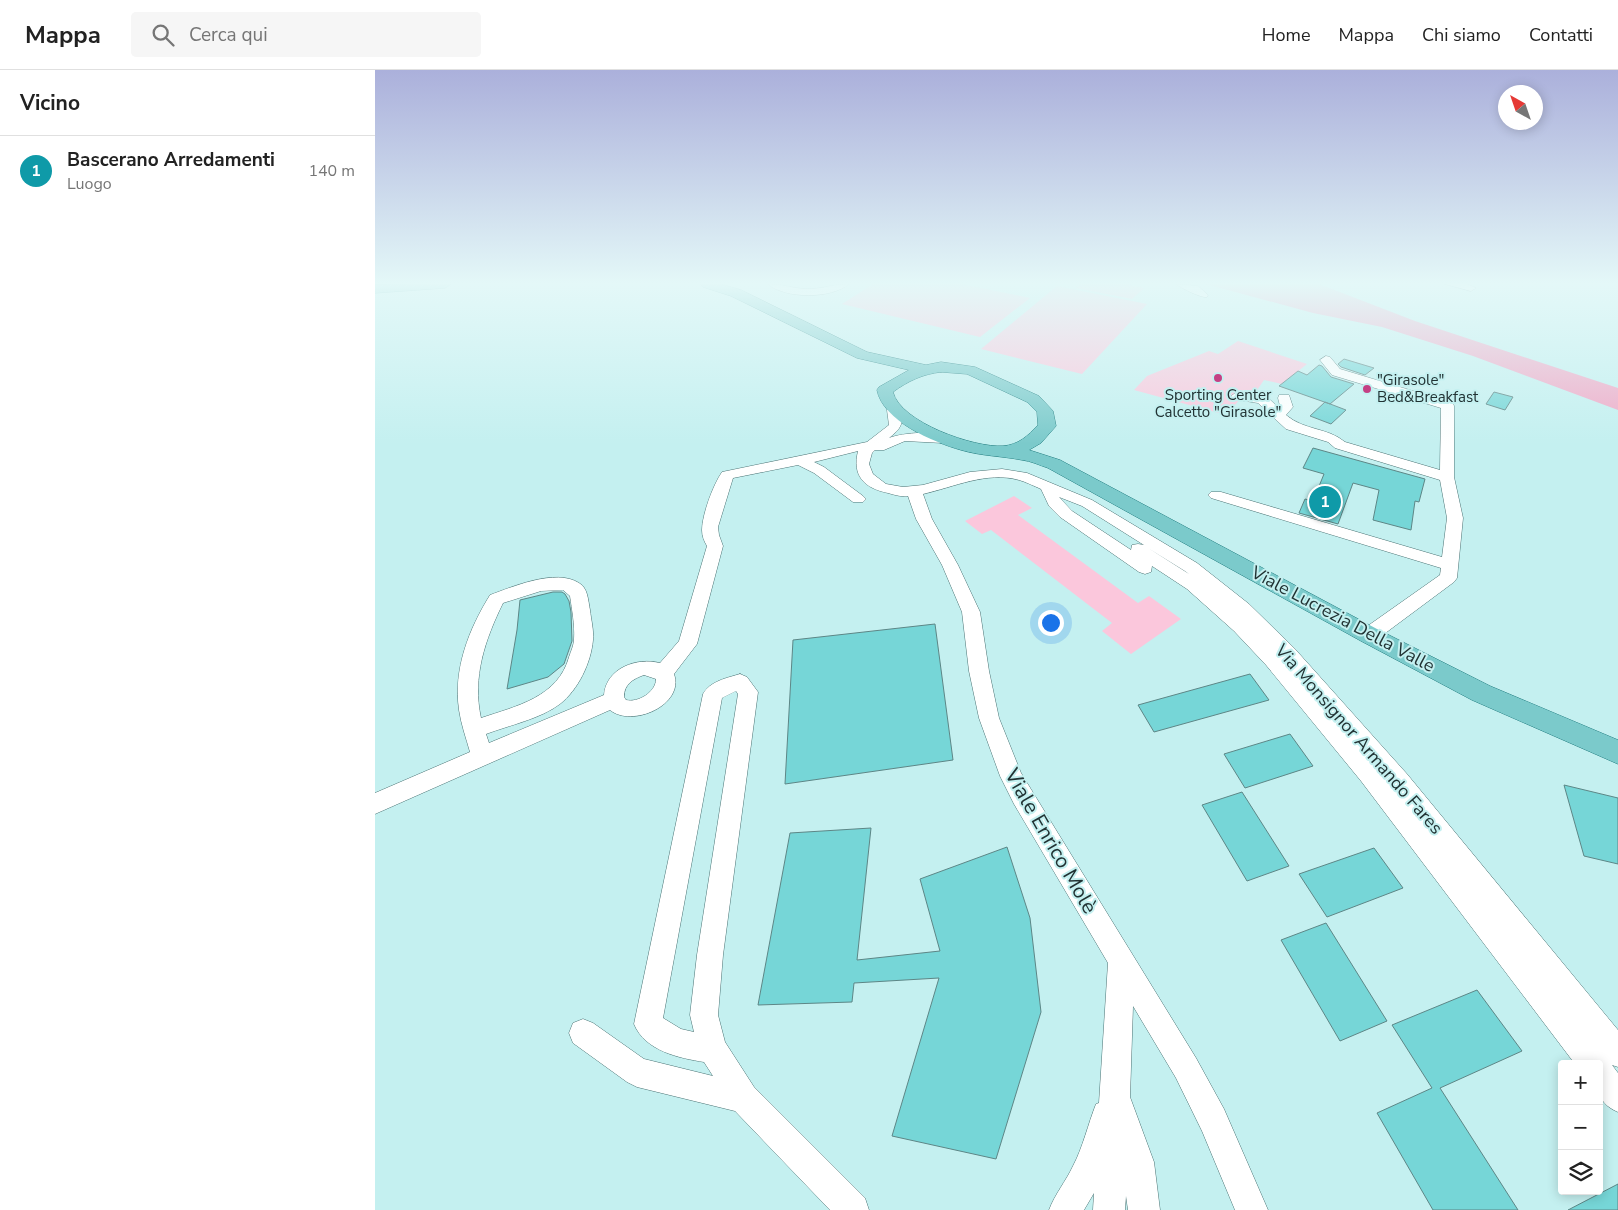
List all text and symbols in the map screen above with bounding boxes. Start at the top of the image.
search box [131,12,481,57]
text: Mappa [25,19,101,51]
icon: search [149,21,177,49]
text: Cerca qui [189,22,268,48]
text: Home [1262,23,1310,47]
text: Mappa [1338,23,1394,47]
text: Chi siamo [1422,23,1501,47]
text: Contatti [1529,23,1593,47]
north arrow [1498,85,1543,130]
text: Vicino [20,89,80,117]
text: Bascerano Arredamenti [67,147,275,173]
text: 1 [31,160,41,182]
text: 140 m [308,160,355,182]
text: Luogo [67,173,112,195]
place label: "Girasole" Bed&Breakfast [1377,370,1479,407]
marker: Sporting Center Calcetto "Girasole" [1212,372,1224,384]
marker: "Girasole" Bed&Breakfast [1361,383,1373,395]
place label: Sporting Center Calcetto "Girasole" [1155,385,1281,422]
pin: 1 [1309,483,1341,521]
street label: Viale Lucrezia Della Valle [1246,560,1439,678]
your location [1038,610,1064,636]
street label: Via Monsignor Armando Fares [1269,638,1448,839]
street label: Viale Enrico Molè [998,762,1104,919]
map controls [1558,1060,1603,1195]
button: + [1558,1060,1603,1105]
button: − [1558,1105,1603,1150]
button: layers [1558,1150,1603,1195]

